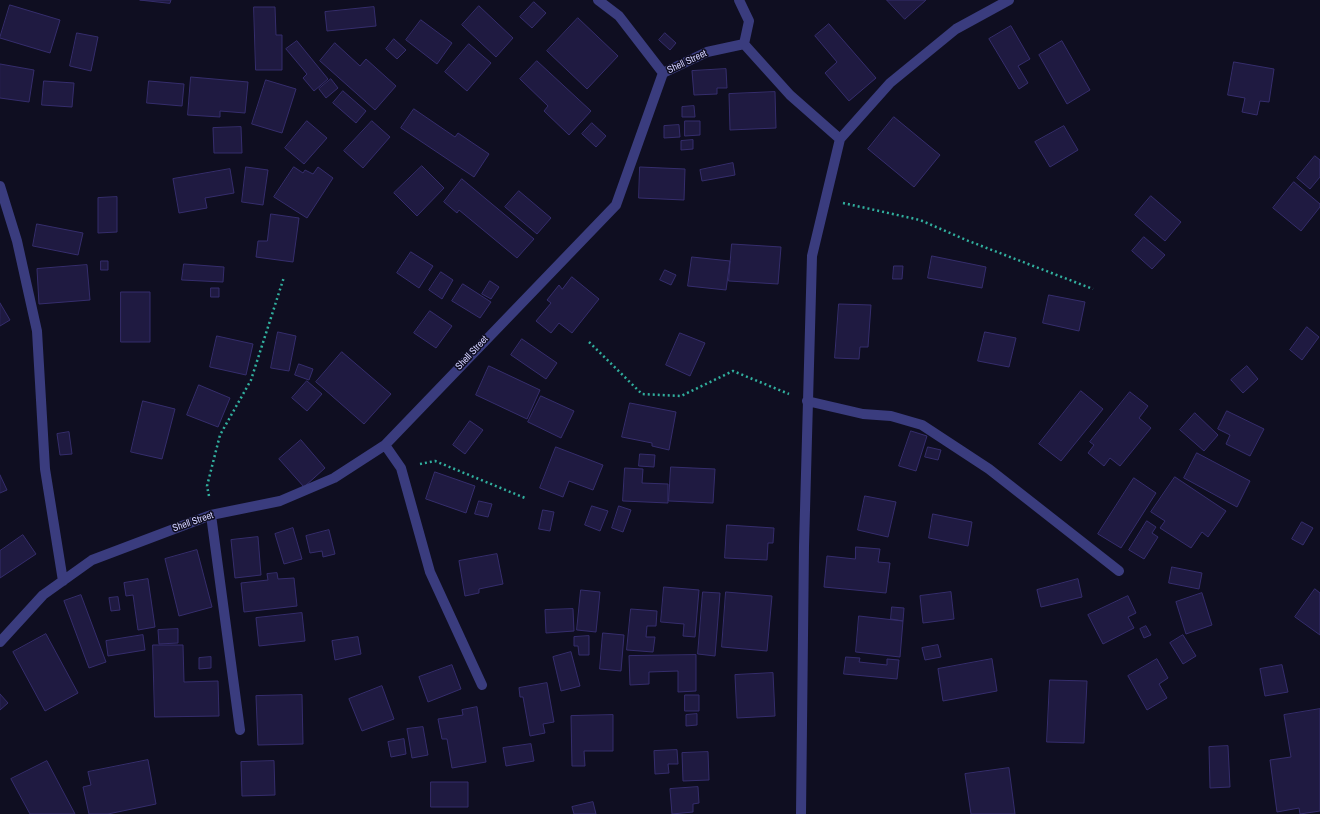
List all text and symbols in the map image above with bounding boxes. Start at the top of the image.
street label: Shell Street [665,48,709,76]
street label: Shell Street [453,333,491,373]
street label: Shell Street [171,509,215,535]

